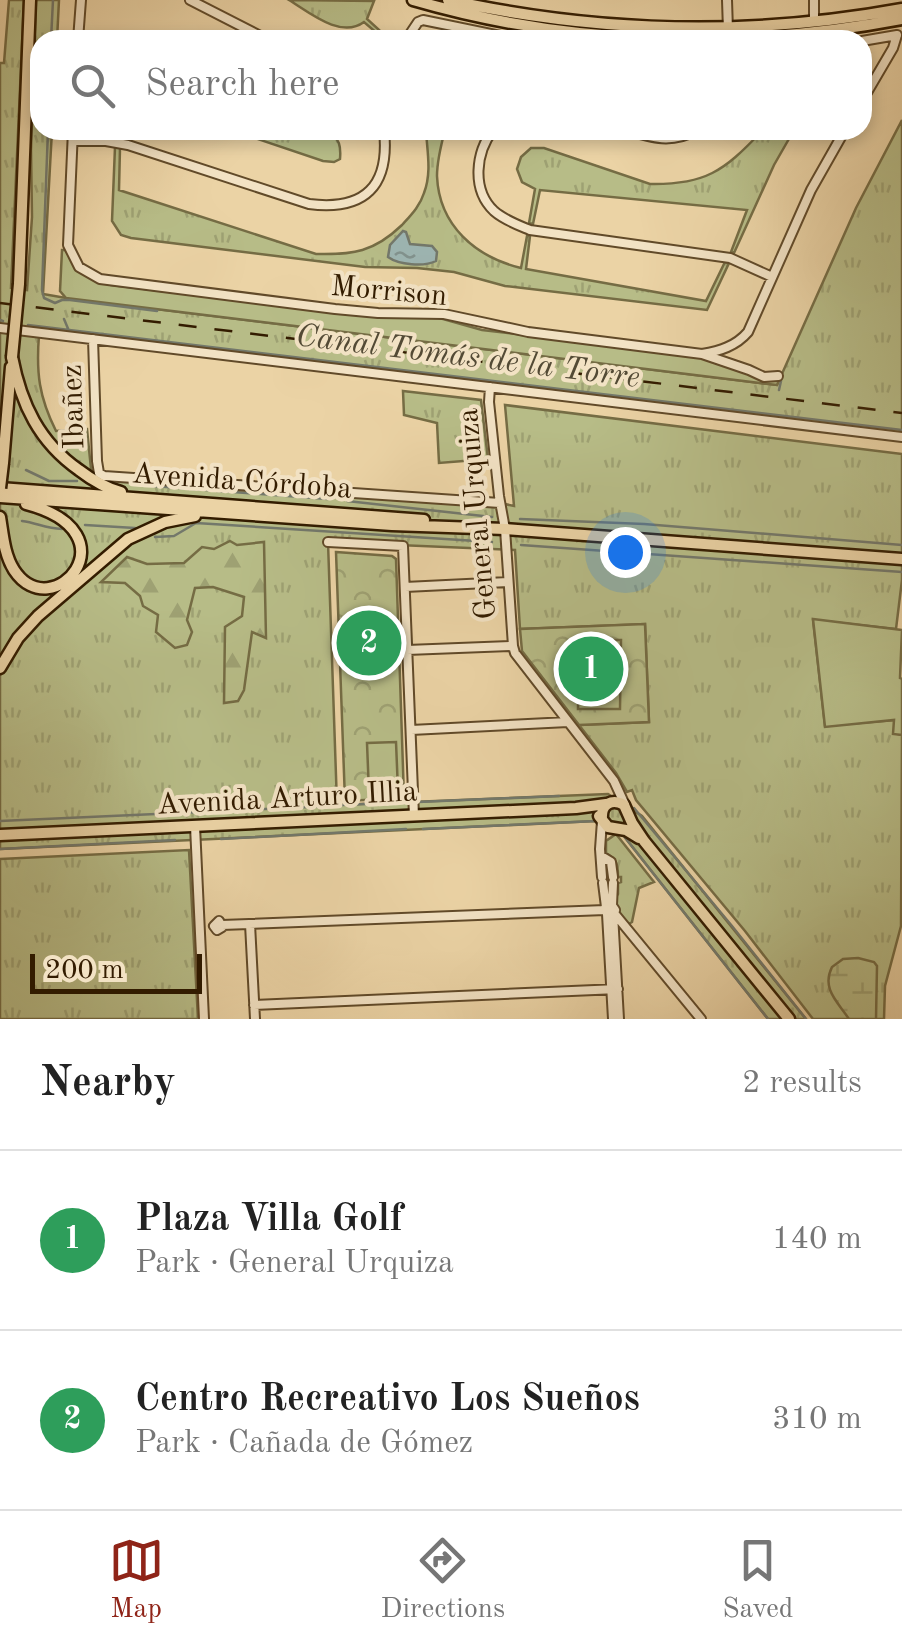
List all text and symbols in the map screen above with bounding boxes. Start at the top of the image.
search box [30,30,872,140]
icon: search [65,58,120,113]
text: Search here [145,66,340,104]
street label: Morrison [329,272,448,312]
water label: Canal Tomás de la Torre [294,321,642,395]
street label: Ibañez [58,364,90,450]
street label: General Urquiza [454,407,502,621]
street label: Avenida Córdoba [131,459,353,505]
your location [600,527,651,578]
pin: 2 [336,606,402,680]
pin: 1 [558,632,624,706]
street label: Avenida Arturo Illia [156,777,418,821]
scale bar [30,949,202,994]
text: 200 m [45,957,124,985]
text: Nearby [40,1063,176,1105]
text: 2 results [742,1068,862,1100]
text: Plaza Villa Golf [135,1201,403,1239]
text: 1 [63,1224,82,1256]
text: 140 m [772,1224,862,1256]
text: Park · General Urquiza [135,1248,454,1280]
text: Centro Recreativo Los Sueños [135,1381,640,1419]
text: 2 [63,1404,82,1436]
text: 310 m [772,1404,862,1436]
text: Park · Cañada de Gómez [135,1428,473,1460]
tab: Map [109,1533,164,1628]
tab: Directions [381,1533,505,1628]
tab: Saved [722,1533,793,1628]

